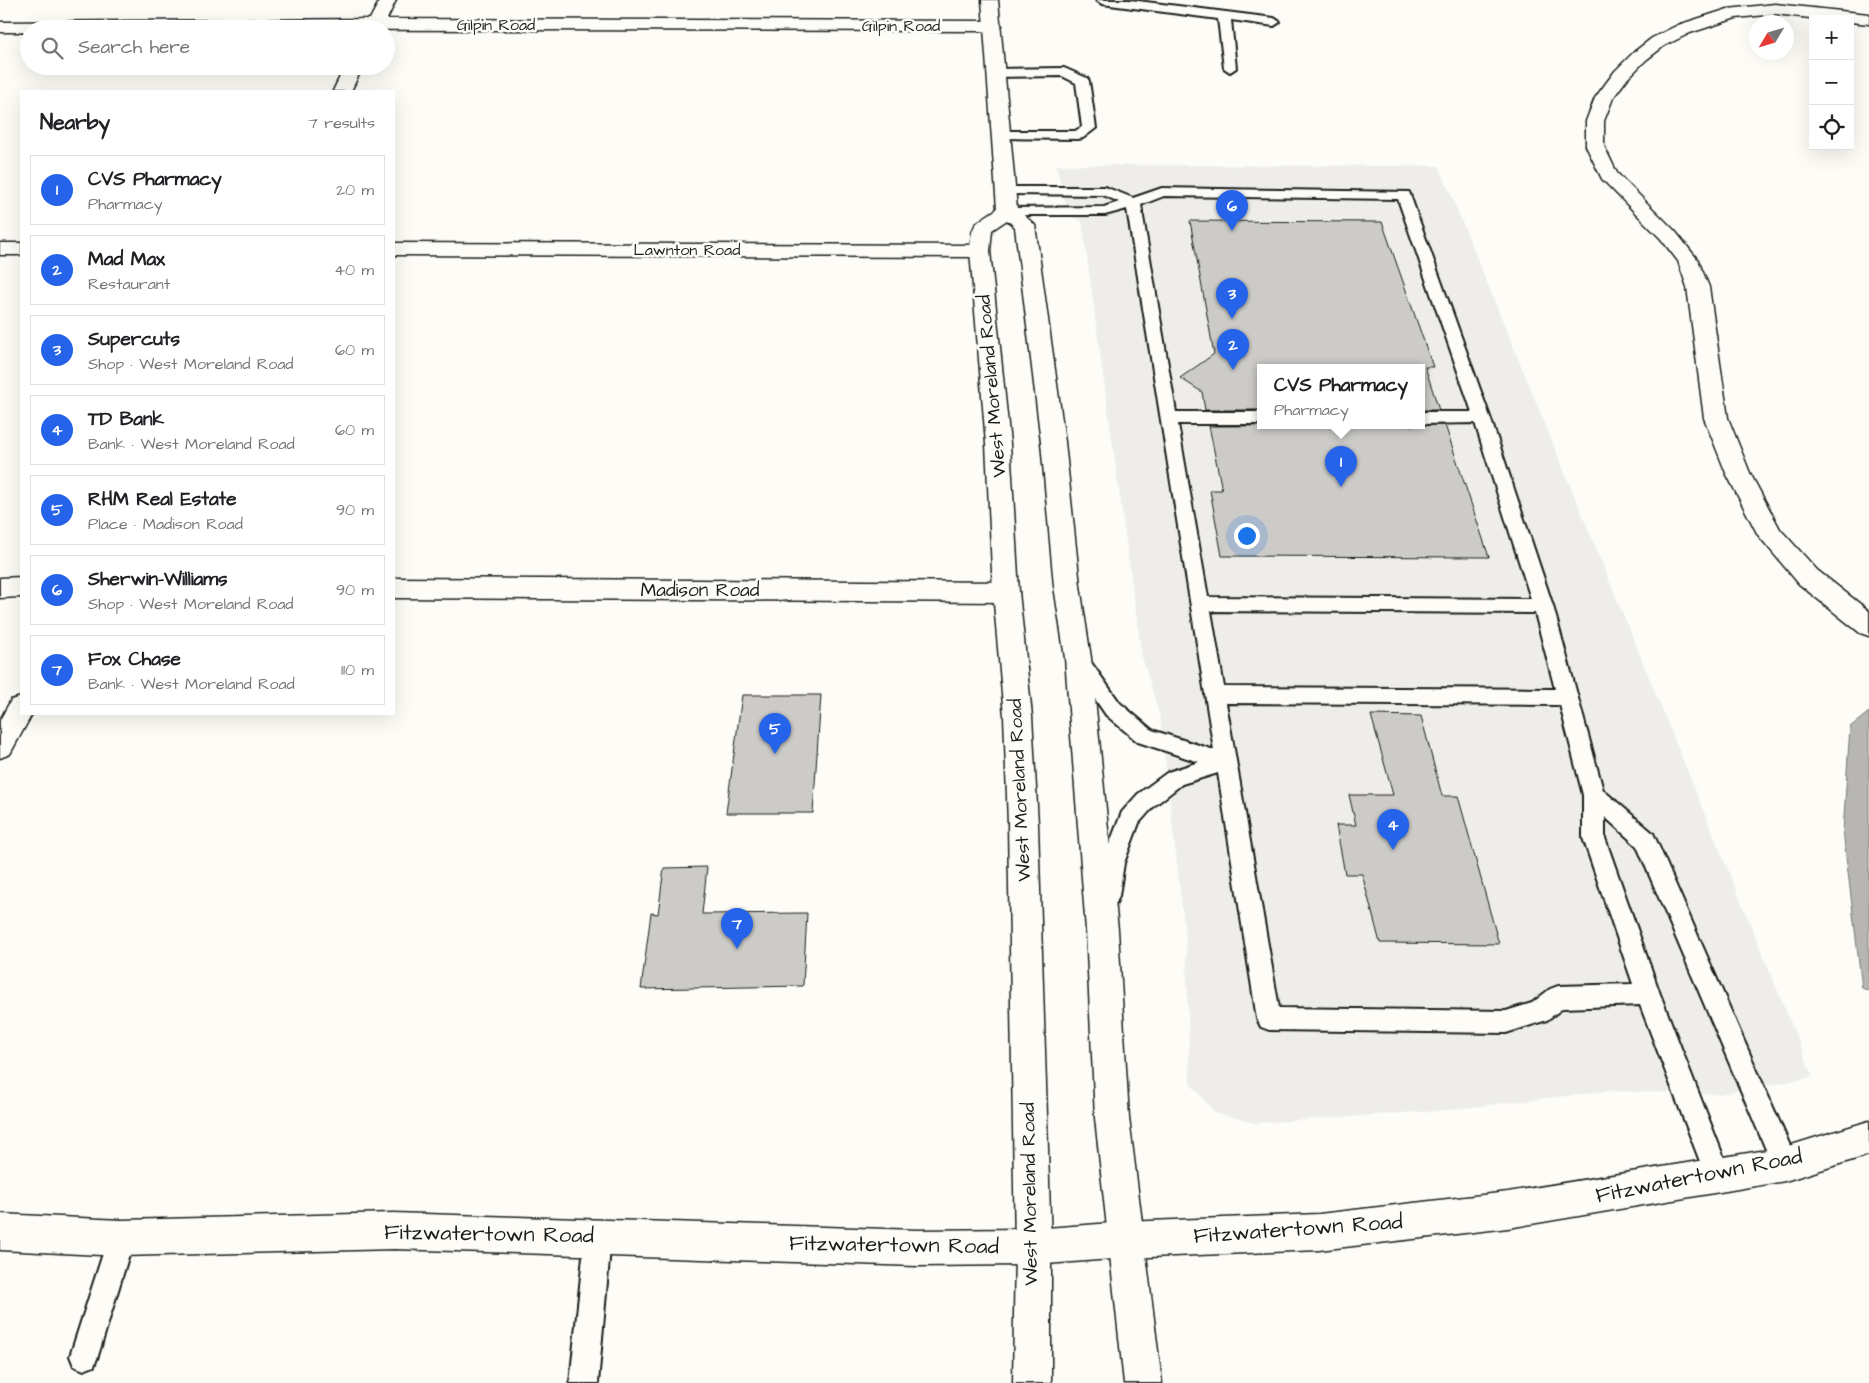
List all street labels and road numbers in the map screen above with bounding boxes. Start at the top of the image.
street label: Gilpin Road [457,14,535,36]
street label: Gilpin Road [862,15,940,37]
street label: Lawnton Road [634,239,740,261]
street label: West Moreland Road [971,293,1013,478]
street label: Madison Road [641,577,760,604]
street label: West Moreland Road [1002,698,1038,882]
street label: West Moreland Road [1015,1102,1045,1286]
street label: Fitzwatertown Road [1593,1141,1805,1211]
street label: Fitzwatertown Road [1192,1206,1404,1252]
street label: Fitzwatertown Road [384,1217,594,1251]
street label: Fitzwatertown Road [789,1228,999,1262]

